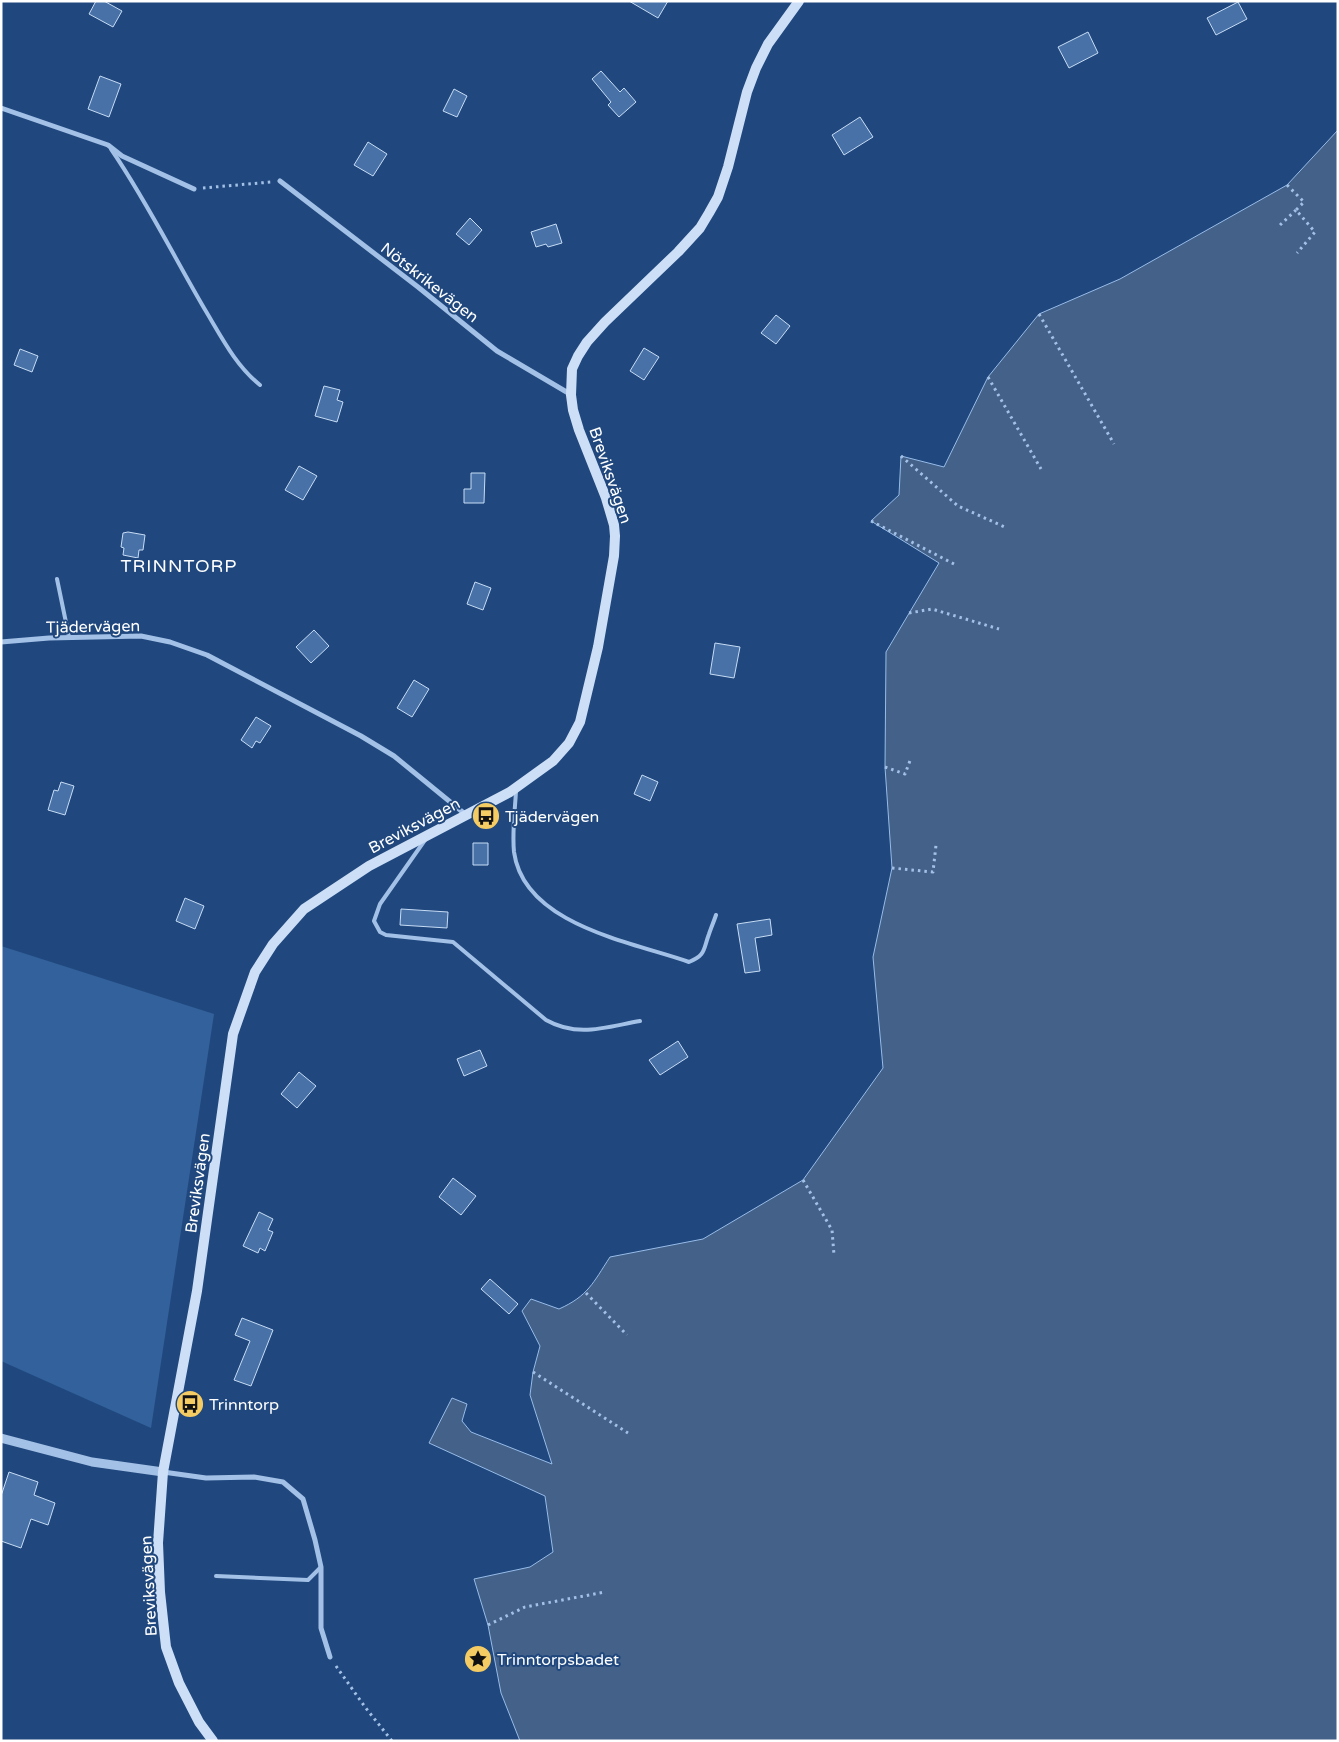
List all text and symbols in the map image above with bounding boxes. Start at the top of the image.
street label: Nötskrikevägen [376,238,482,327]
street label: Breviksvägen [584,424,636,526]
district label: TRINNTORP [121,555,237,577]
street label: Tjädervägen [46,616,140,638]
street label: Breviksvägen [365,793,464,858]
bus stop icon: Tjädervägen [471,801,501,831]
place label: Tjädervägen [505,807,599,827]
street label: Breviksvägen [181,1132,215,1234]
bus stop icon: Trinntorp [175,1389,205,1419]
place label: Trinntorp [209,1395,279,1415]
street label: Breviksvägen [136,1535,162,1637]
place icon: Trinntorpsbadet [463,1644,493,1674]
place label: Trinntorpsbadet [497,1650,619,1670]

